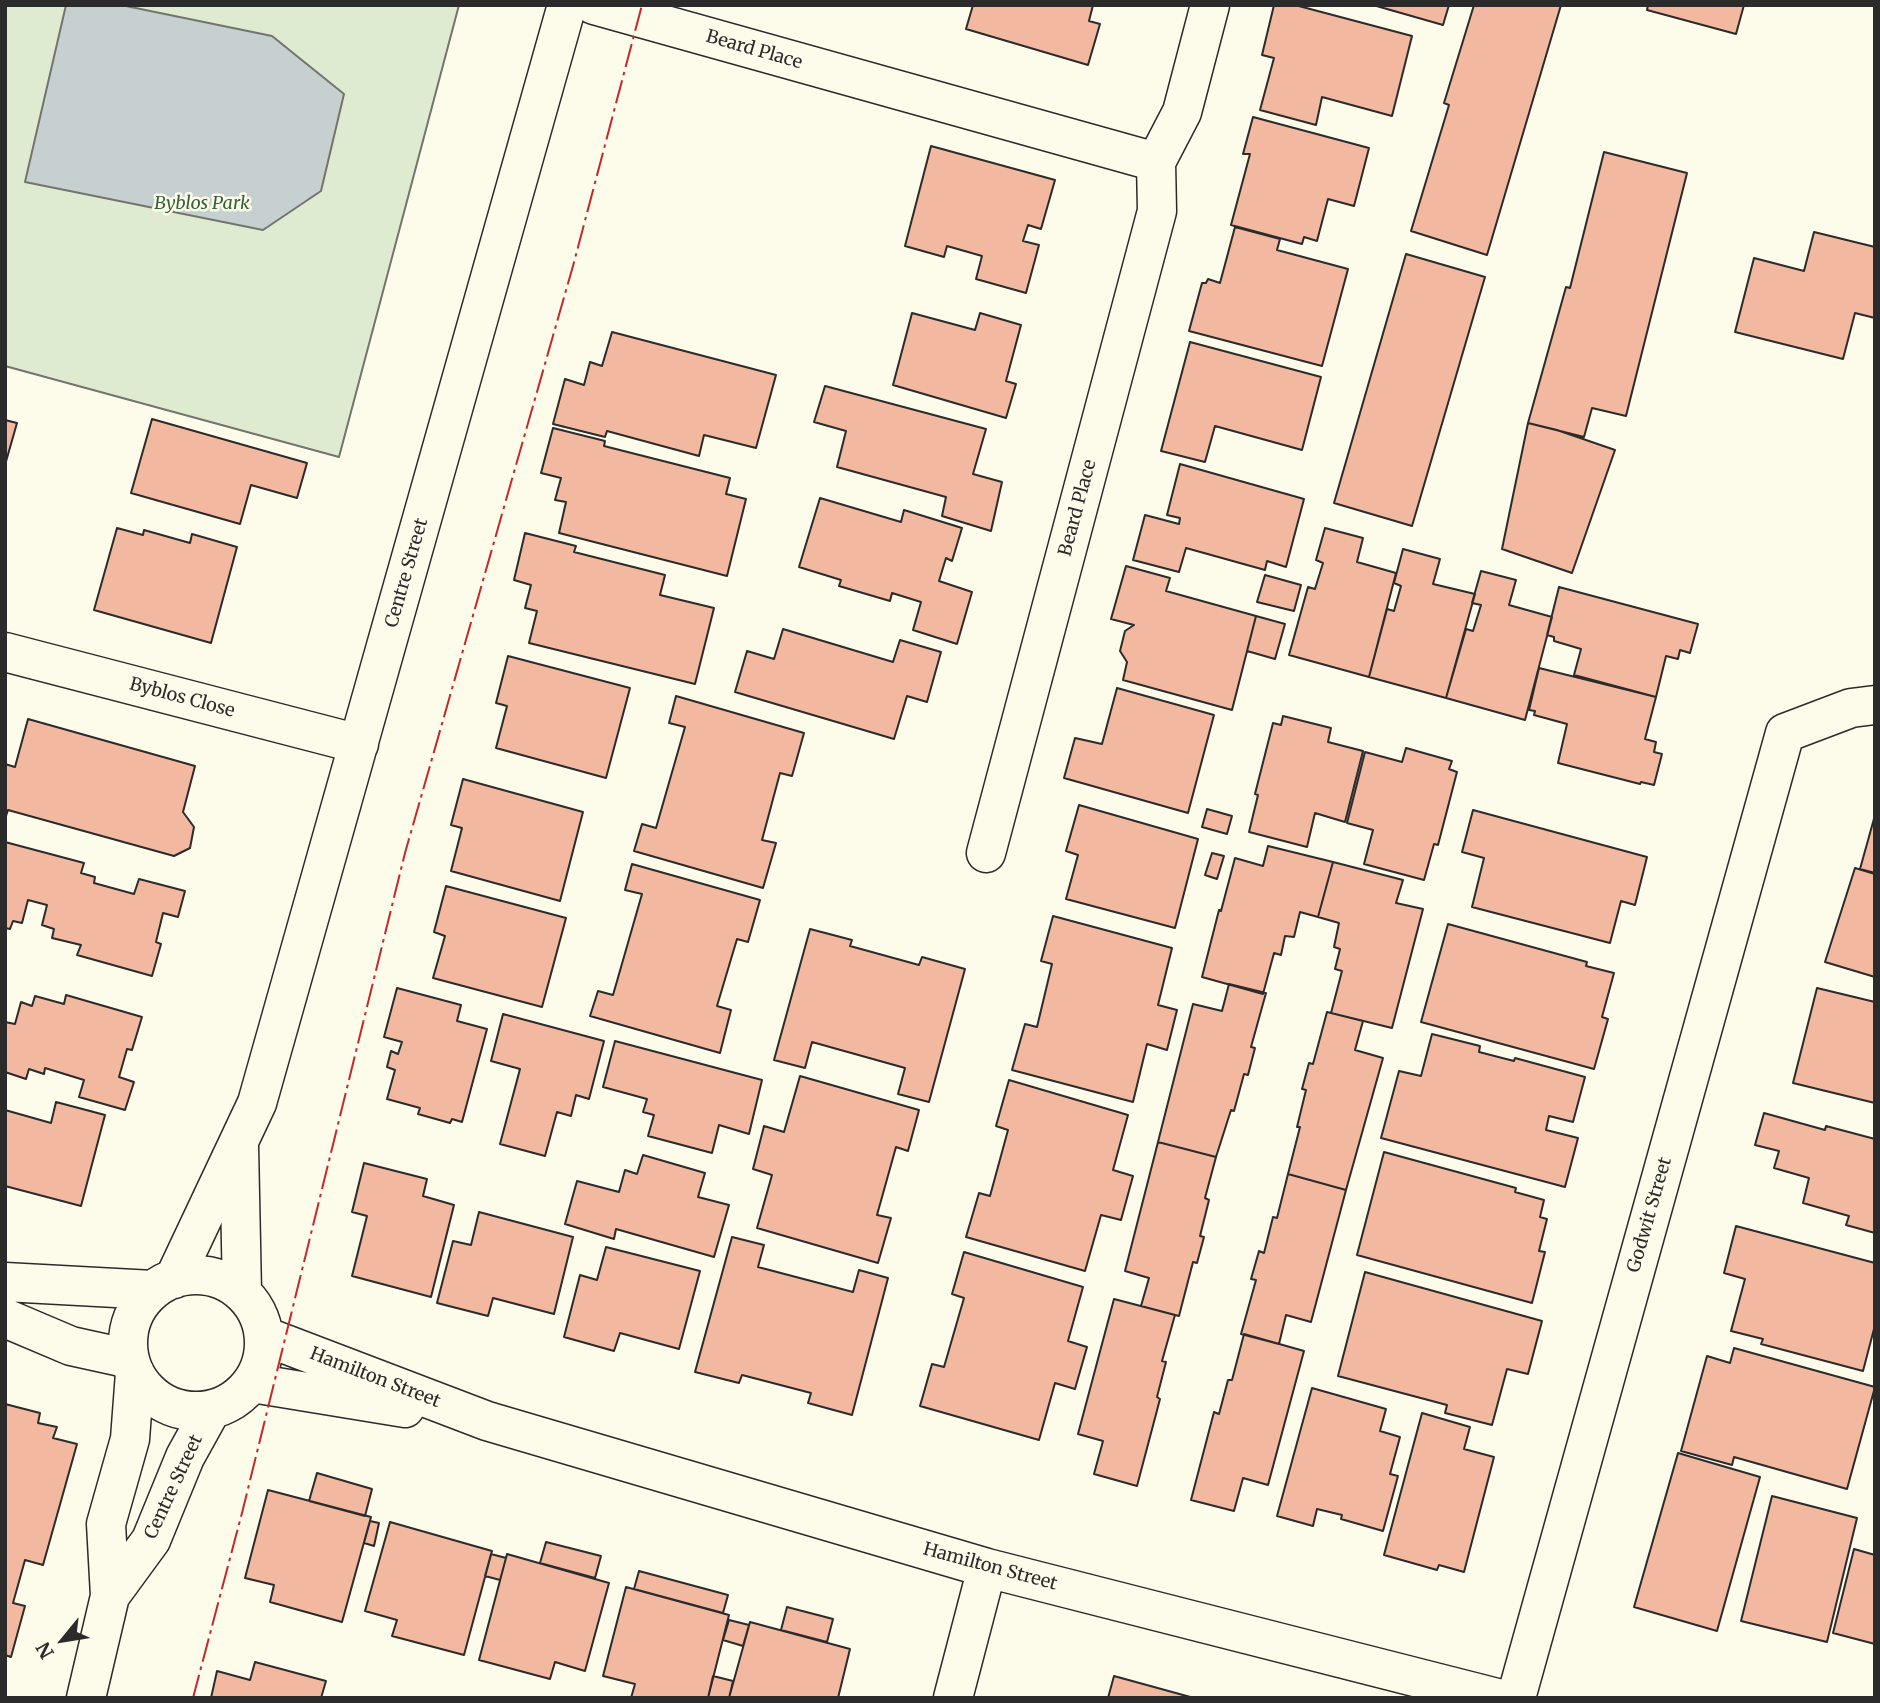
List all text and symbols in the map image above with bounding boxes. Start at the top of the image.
street label: Beard Place [703,26,805,74]
park label: Byblos Park [154,193,250,215]
street label: Beard Place [1055,457,1101,559]
street label: Centre Street [381,516,433,630]
street label: Byblos Close [127,674,237,722]
street label: Godwit Street [1623,1155,1677,1275]
street label: Hamilton Street [307,1343,443,1413]
street label: Centre Street [140,1431,208,1543]
street label: Hamilton Street [921,1539,1059,1595]
north arrow [28,1605,98,1675]
text: N [31,1638,59,1663]

